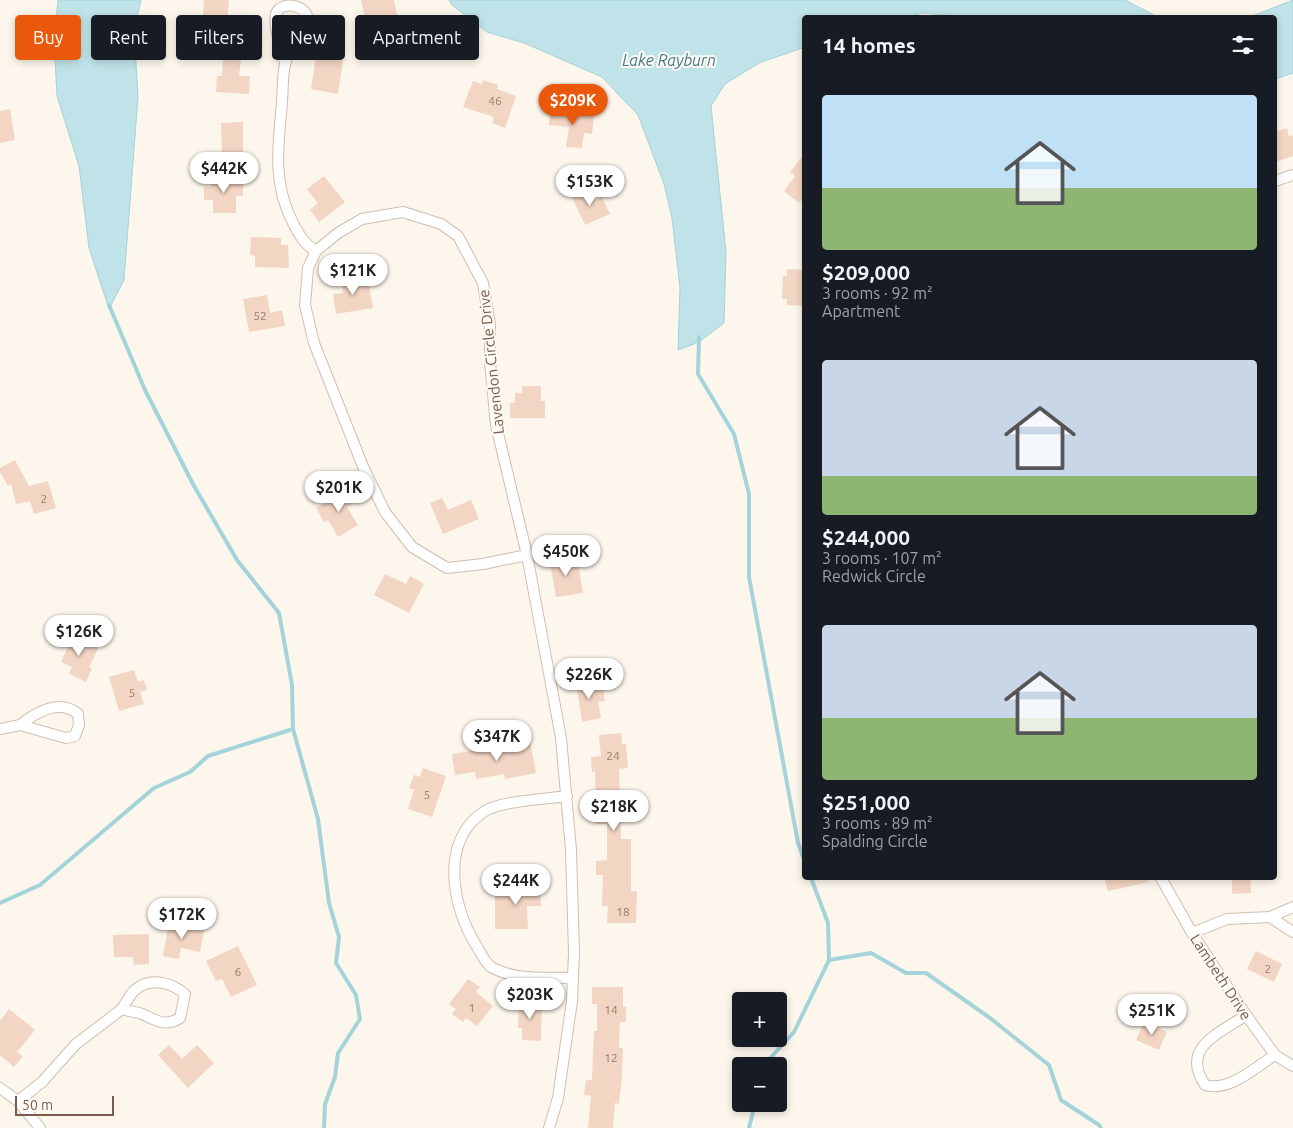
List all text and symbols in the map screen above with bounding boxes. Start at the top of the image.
chip: Buy [15,15,81,60]
chip: Rent [91,15,166,60]
chip: Filters [176,15,262,60]
chip: New [272,15,345,60]
chip: Apartment [355,15,479,60]
icon: filters [1229,31,1257,59]
text: 14 homes [822,33,916,57]
water label: Lake Rayburn [622,51,716,69]
pin: $209K [538,84,608,126]
text: $209K [550,91,596,109]
house number: 46 [488,94,502,107]
icon: home [995,128,1085,218]
pin: $442K [189,152,259,194]
text: $442K [201,159,247,177]
pin: $153K [555,164,625,207]
text: $153K [567,172,613,190]
pin: $121K [318,254,388,296]
text: $209,000 [822,260,910,284]
text: $121K [330,261,376,279]
text: 3 rooms · 92 m² [822,284,933,302]
street label: Lavendon Circle Drive [475,289,507,435]
text: Apartment [822,302,900,320]
house number: 52 [253,309,267,322]
icon: home [995,393,1085,483]
pin: $201K [304,470,374,513]
text: $201K [316,478,362,496]
house number: 2 [41,492,47,505]
text: $244,000 [822,525,910,549]
pin: $450K [531,534,601,577]
text: $450K [543,542,589,560]
text: 3 rooms · 107 m² [822,549,942,567]
text: Redwick Circle [822,567,926,585]
pin: $126K [44,614,114,657]
text: $126K [56,622,102,640]
pin: $226K [554,658,624,700]
icon: home [995,658,1085,748]
text: $226K [566,665,612,683]
house number: 5 [129,686,135,699]
pin: $347K [462,720,532,762]
text: $347K [474,727,520,745]
house number: 24 [606,749,620,762]
house number: 5 [424,788,430,801]
pin: $218K [579,790,649,832]
text: $251,000 [822,790,910,814]
text: $218K [591,797,637,815]
text: 3 rooms · 89 m² [822,814,933,832]
text: Spalding Circle [822,832,928,850]
pin: $244K [481,864,551,906]
text: $244K [493,871,539,889]
pin: $172K [147,898,217,940]
text: $172K [159,905,205,923]
house number: 18 [616,905,630,918]
street label: Lambeth Drive [1187,931,1255,1023]
house number: 2 [1265,962,1271,975]
house number: 6 [235,965,242,978]
pin: $203K [495,978,565,1020]
text: $203K [507,985,553,1003]
map controls [732,992,787,1112]
button: + [732,992,787,1047]
pin: $251K [1117,994,1187,1036]
house number: 1 [469,1001,475,1014]
text: $251K [1129,1001,1175,1019]
house number: 14 [604,1003,618,1016]
house number: 12 [604,1051,618,1064]
button: − [732,1057,787,1112]
scale bar [15,1093,114,1116]
text: 50 m [22,1097,53,1113]

